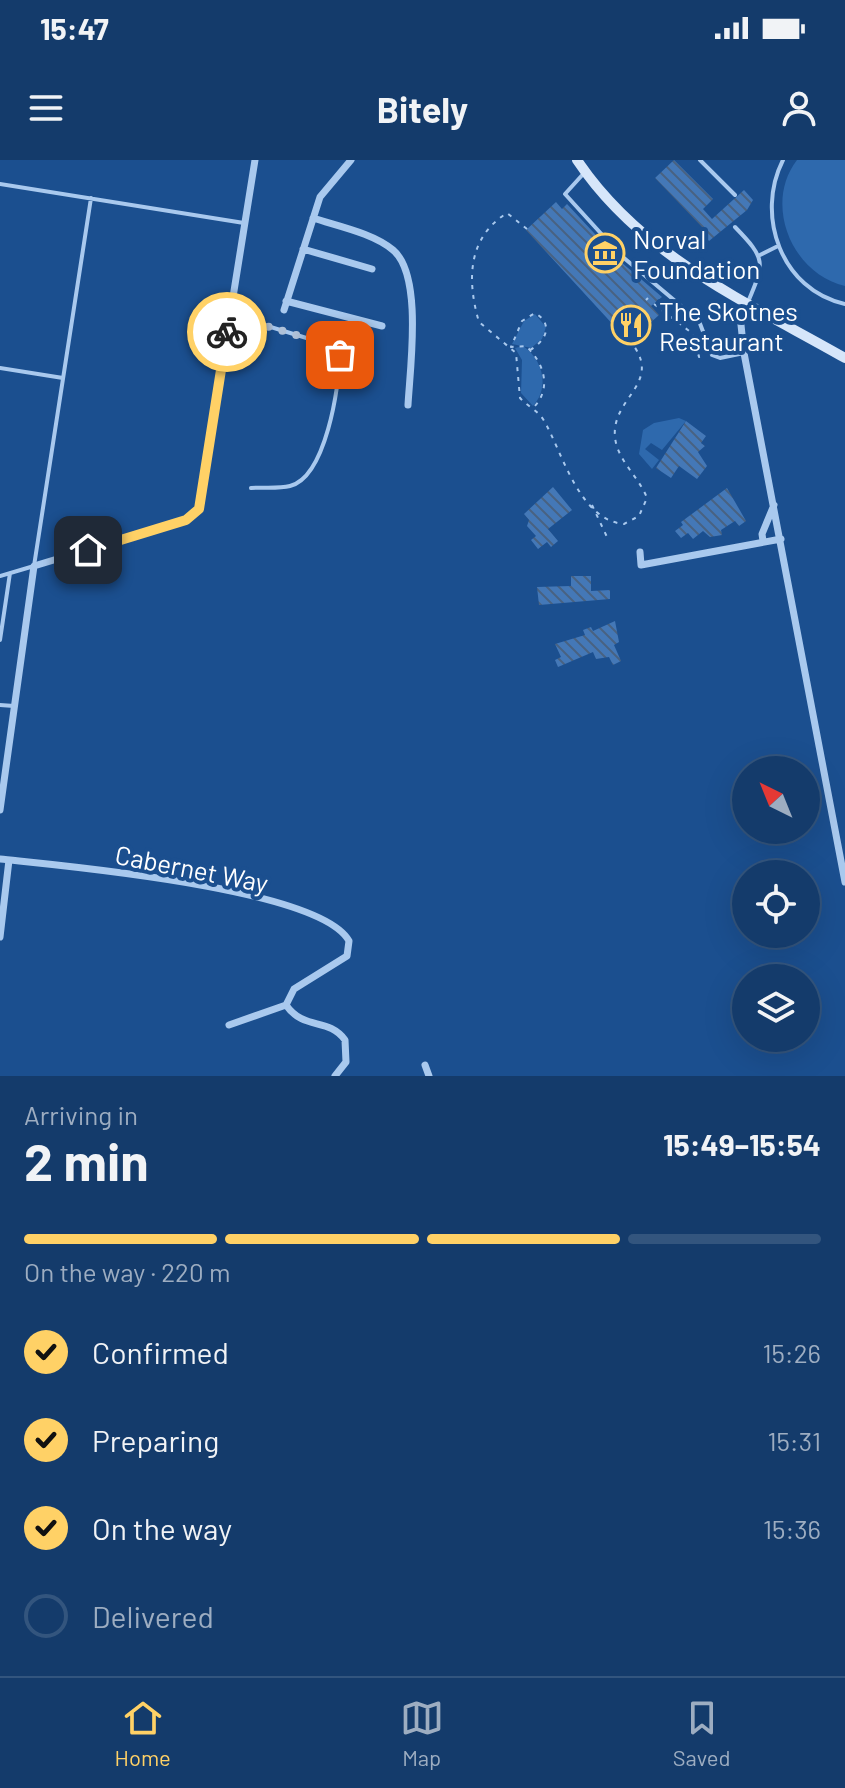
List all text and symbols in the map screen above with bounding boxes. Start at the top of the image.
text: 15:47 [40,10,109,46]
icon: menu [24,86,68,130]
icon: person [777,86,821,130]
text: Bitely [377,87,468,130]
place label: Norval Foundation [633,223,760,284]
museum icon: Norval Foundation [584,232,626,274]
courier [187,292,267,372]
place label: The Skotnes Restaurant [659,295,798,356]
restaurant icon: The Skotnes Restaurant [610,304,652,346]
icon: bike [205,310,249,354]
pin [306,321,374,389]
icon: bag [318,333,362,377]
pin [54,516,122,584]
icon: home [66,528,110,572]
north arrow [732,756,820,844]
map controls [732,756,820,1052]
street label: Cabernet Way [113,838,271,898]
button: locate [732,860,820,948]
button: layers [732,964,820,1052]
text: Arriving in [24,1099,138,1130]
text: 15:49–15:54 [663,1126,821,1162]
text: 2 min [24,1129,149,1191]
text: On the way · 220 m [24,1256,230,1287]
icon: check [24,1330,68,1374]
text: Confirmed [92,1334,229,1370]
text: 15:26 [762,1337,821,1368]
icon: check [24,1418,68,1462]
text: Preparing [92,1422,219,1458]
text: 15:31 [767,1425,821,1456]
icon: check [24,1506,68,1550]
text: On the way [92,1510,232,1546]
text: 15:36 [763,1513,821,1544]
text: Delivered [92,1598,214,1634]
tab: Home [115,1696,171,1770]
tab: Map [400,1696,444,1770]
tab: Saved [673,1696,730,1770]

